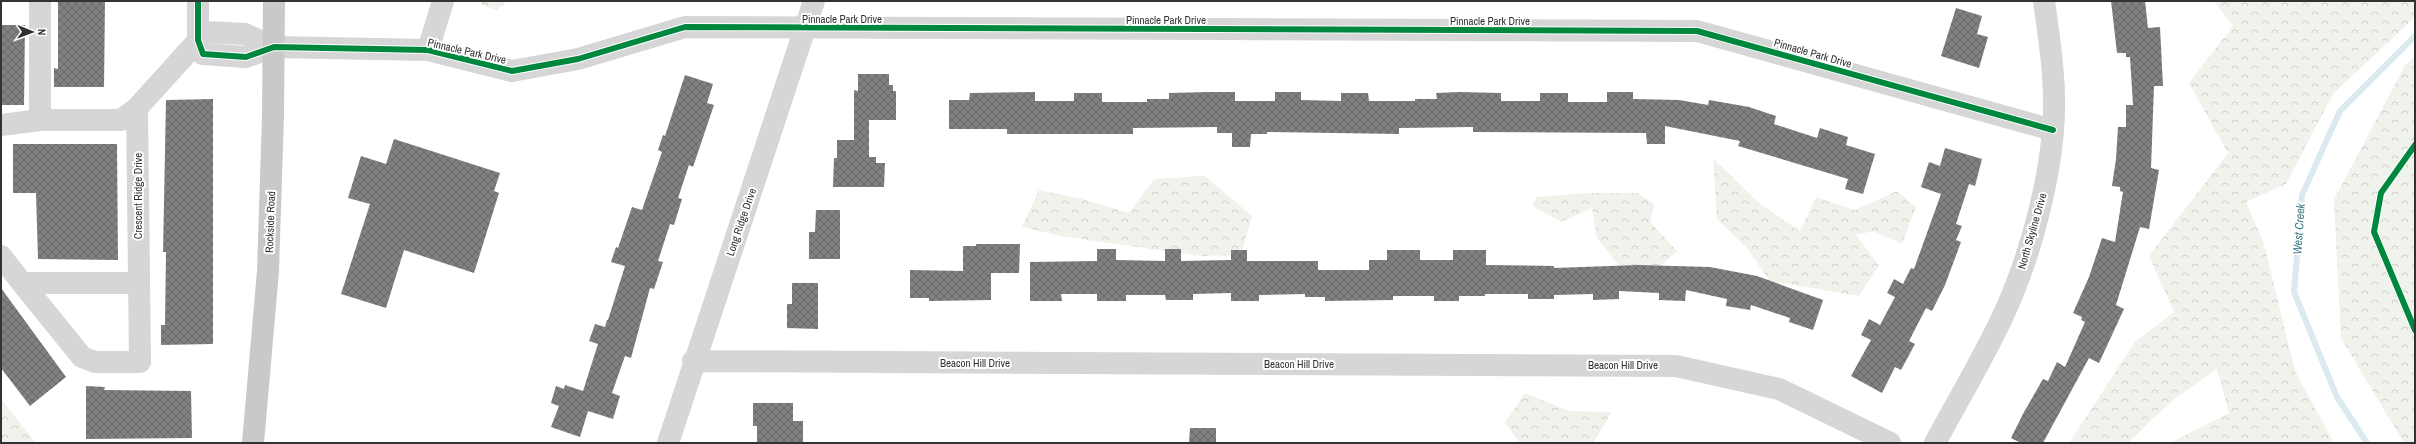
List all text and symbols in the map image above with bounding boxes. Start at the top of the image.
north arrow [12,12,52,52]
street label: Pinnacle Park Drive [802,12,882,26]
street label: Pinnacle Park Drive [1126,13,1206,27]
street label: Pinnacle Park Drive [1450,14,1530,28]
text: N [35,29,49,36]
street label: Pinnacle Park Drive [426,35,508,67]
street label: Pinnacle Park Drive [1773,35,1853,71]
street label: Crescent Ridge Drive [131,153,145,239]
street label: Long Ridge Drive [723,186,759,258]
street label: Rockside Road [262,191,278,253]
street label: North Skyline Drive [2014,191,2050,271]
water label: West Creek [2289,202,2309,255]
street label: Beacon Hill Drive [940,356,1010,370]
street label: Beacon Hill Drive [1264,357,1334,371]
street label: Beacon Hill Drive [1588,358,1658,372]

